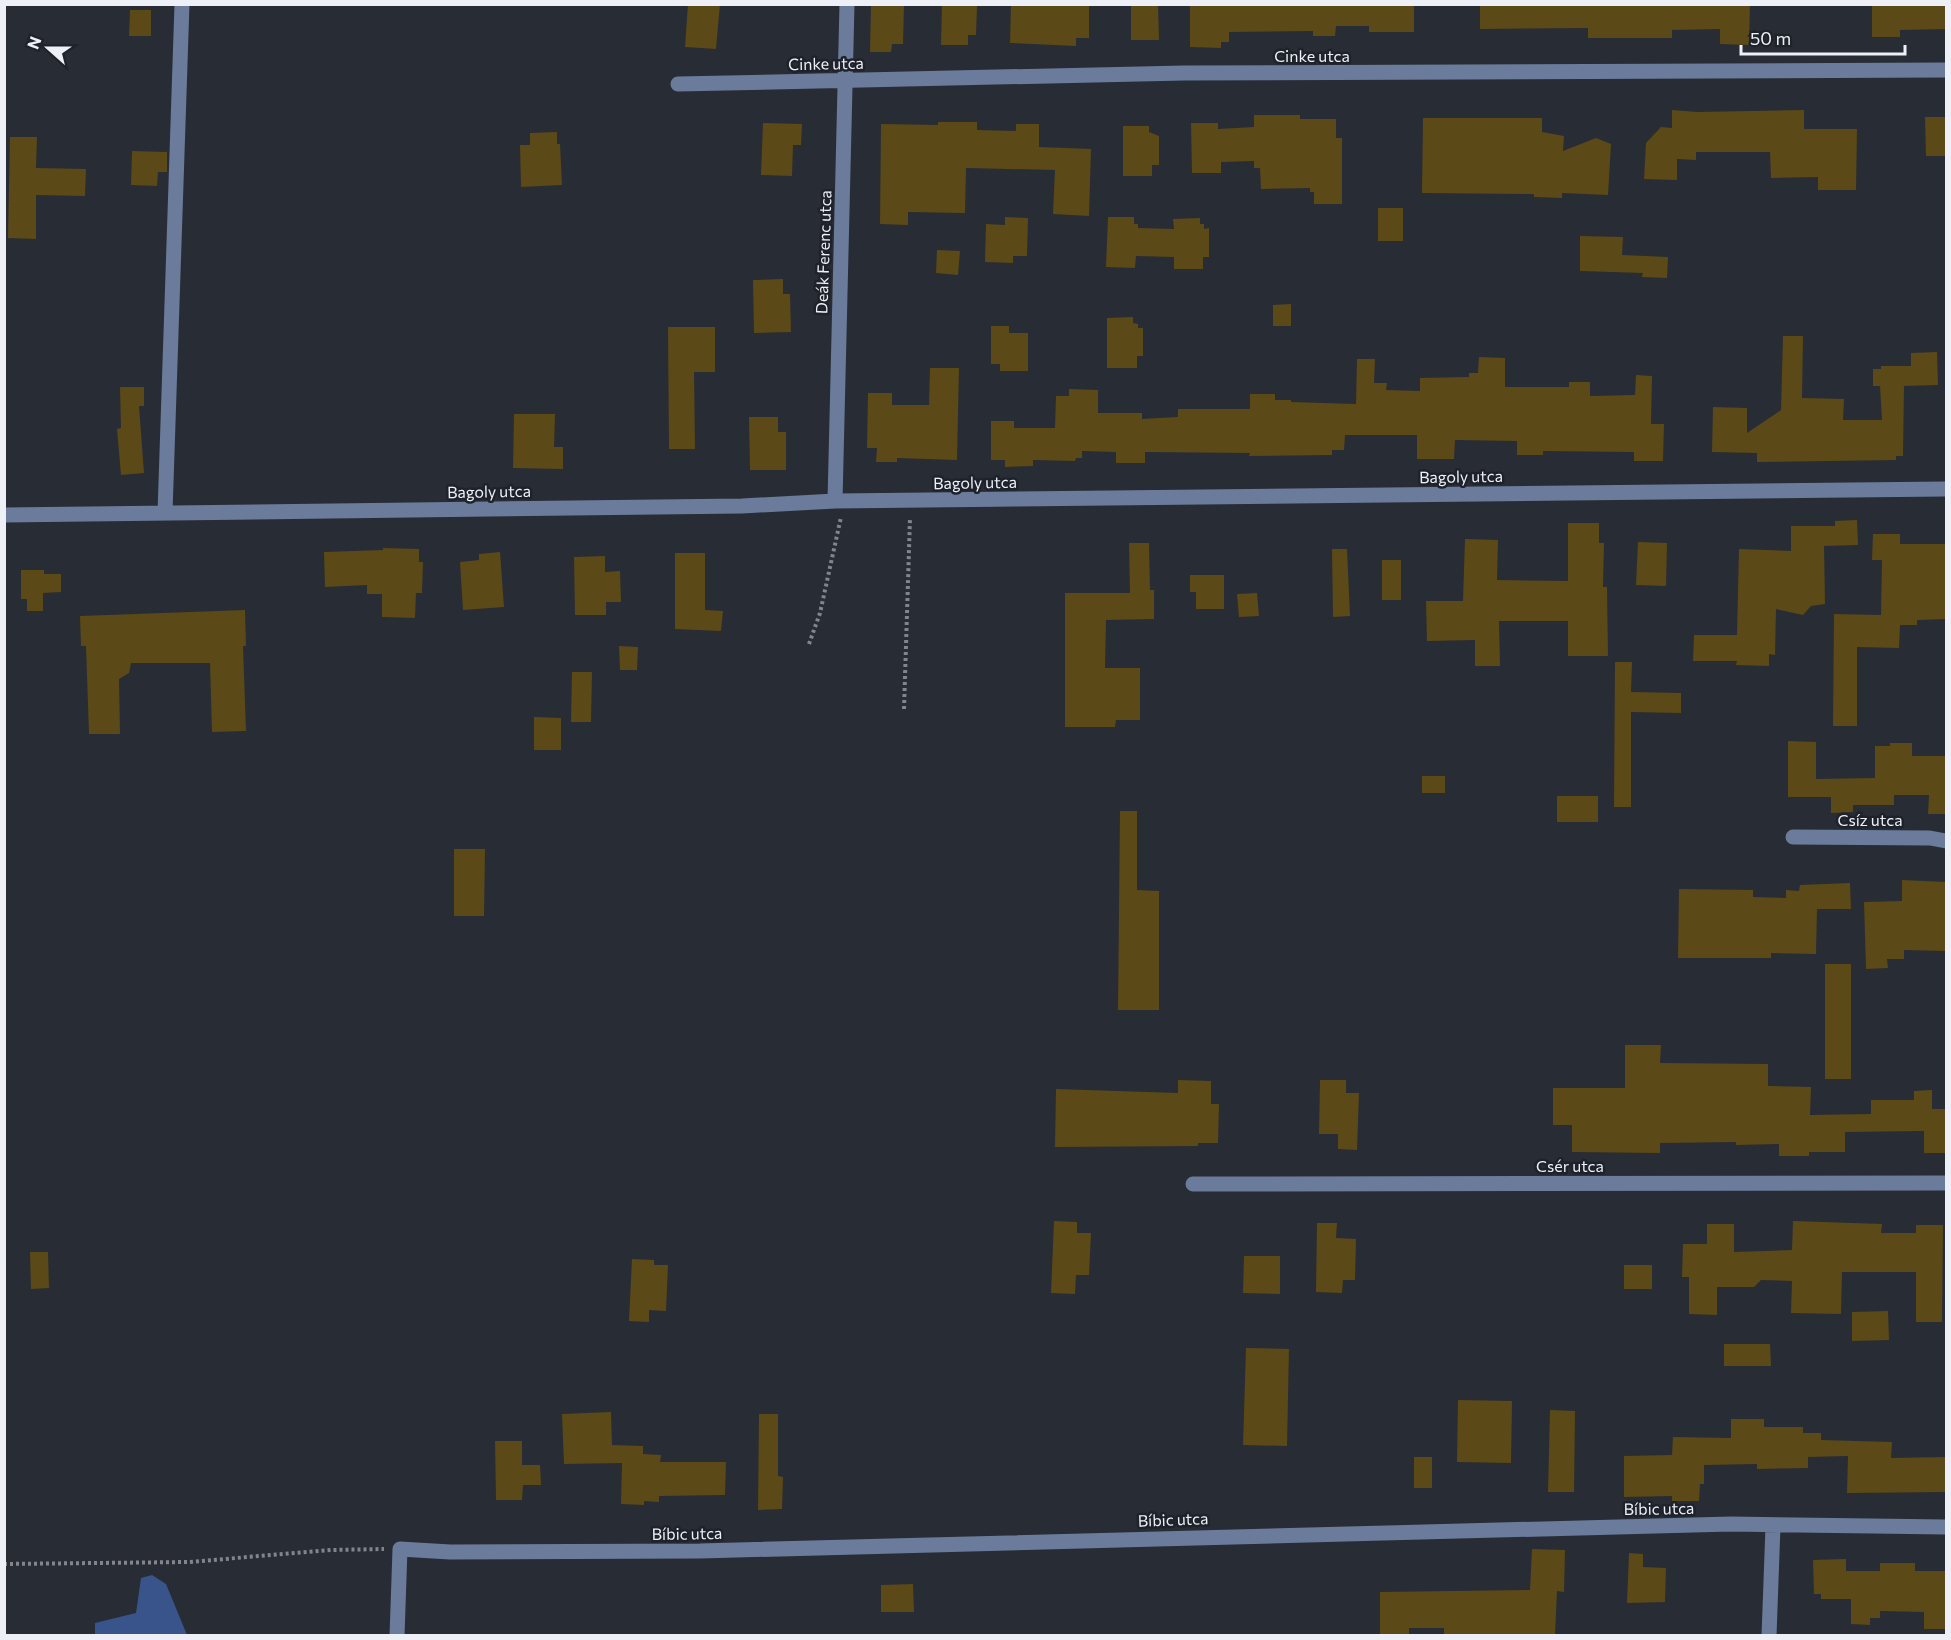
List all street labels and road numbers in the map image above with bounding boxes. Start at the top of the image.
street label: Cinke utca [1274,46,1350,65]
street label: Cinke utca [788,53,864,73]
street label: Deák Ferenc utca [811,190,835,314]
street label: Bagoly utca [1419,466,1503,486]
street label: Bagoly utca [933,472,1017,492]
street label: Bagoly utca [447,481,531,501]
street label: Csíz utca [1837,810,1903,829]
street label: Csér utca [1536,1156,1604,1175]
street label: Bíbic utca [1623,1498,1695,1518]
street label: Bíbic utca [1137,1508,1209,1530]
street label: Bíbic utca [651,1523,723,1543]

